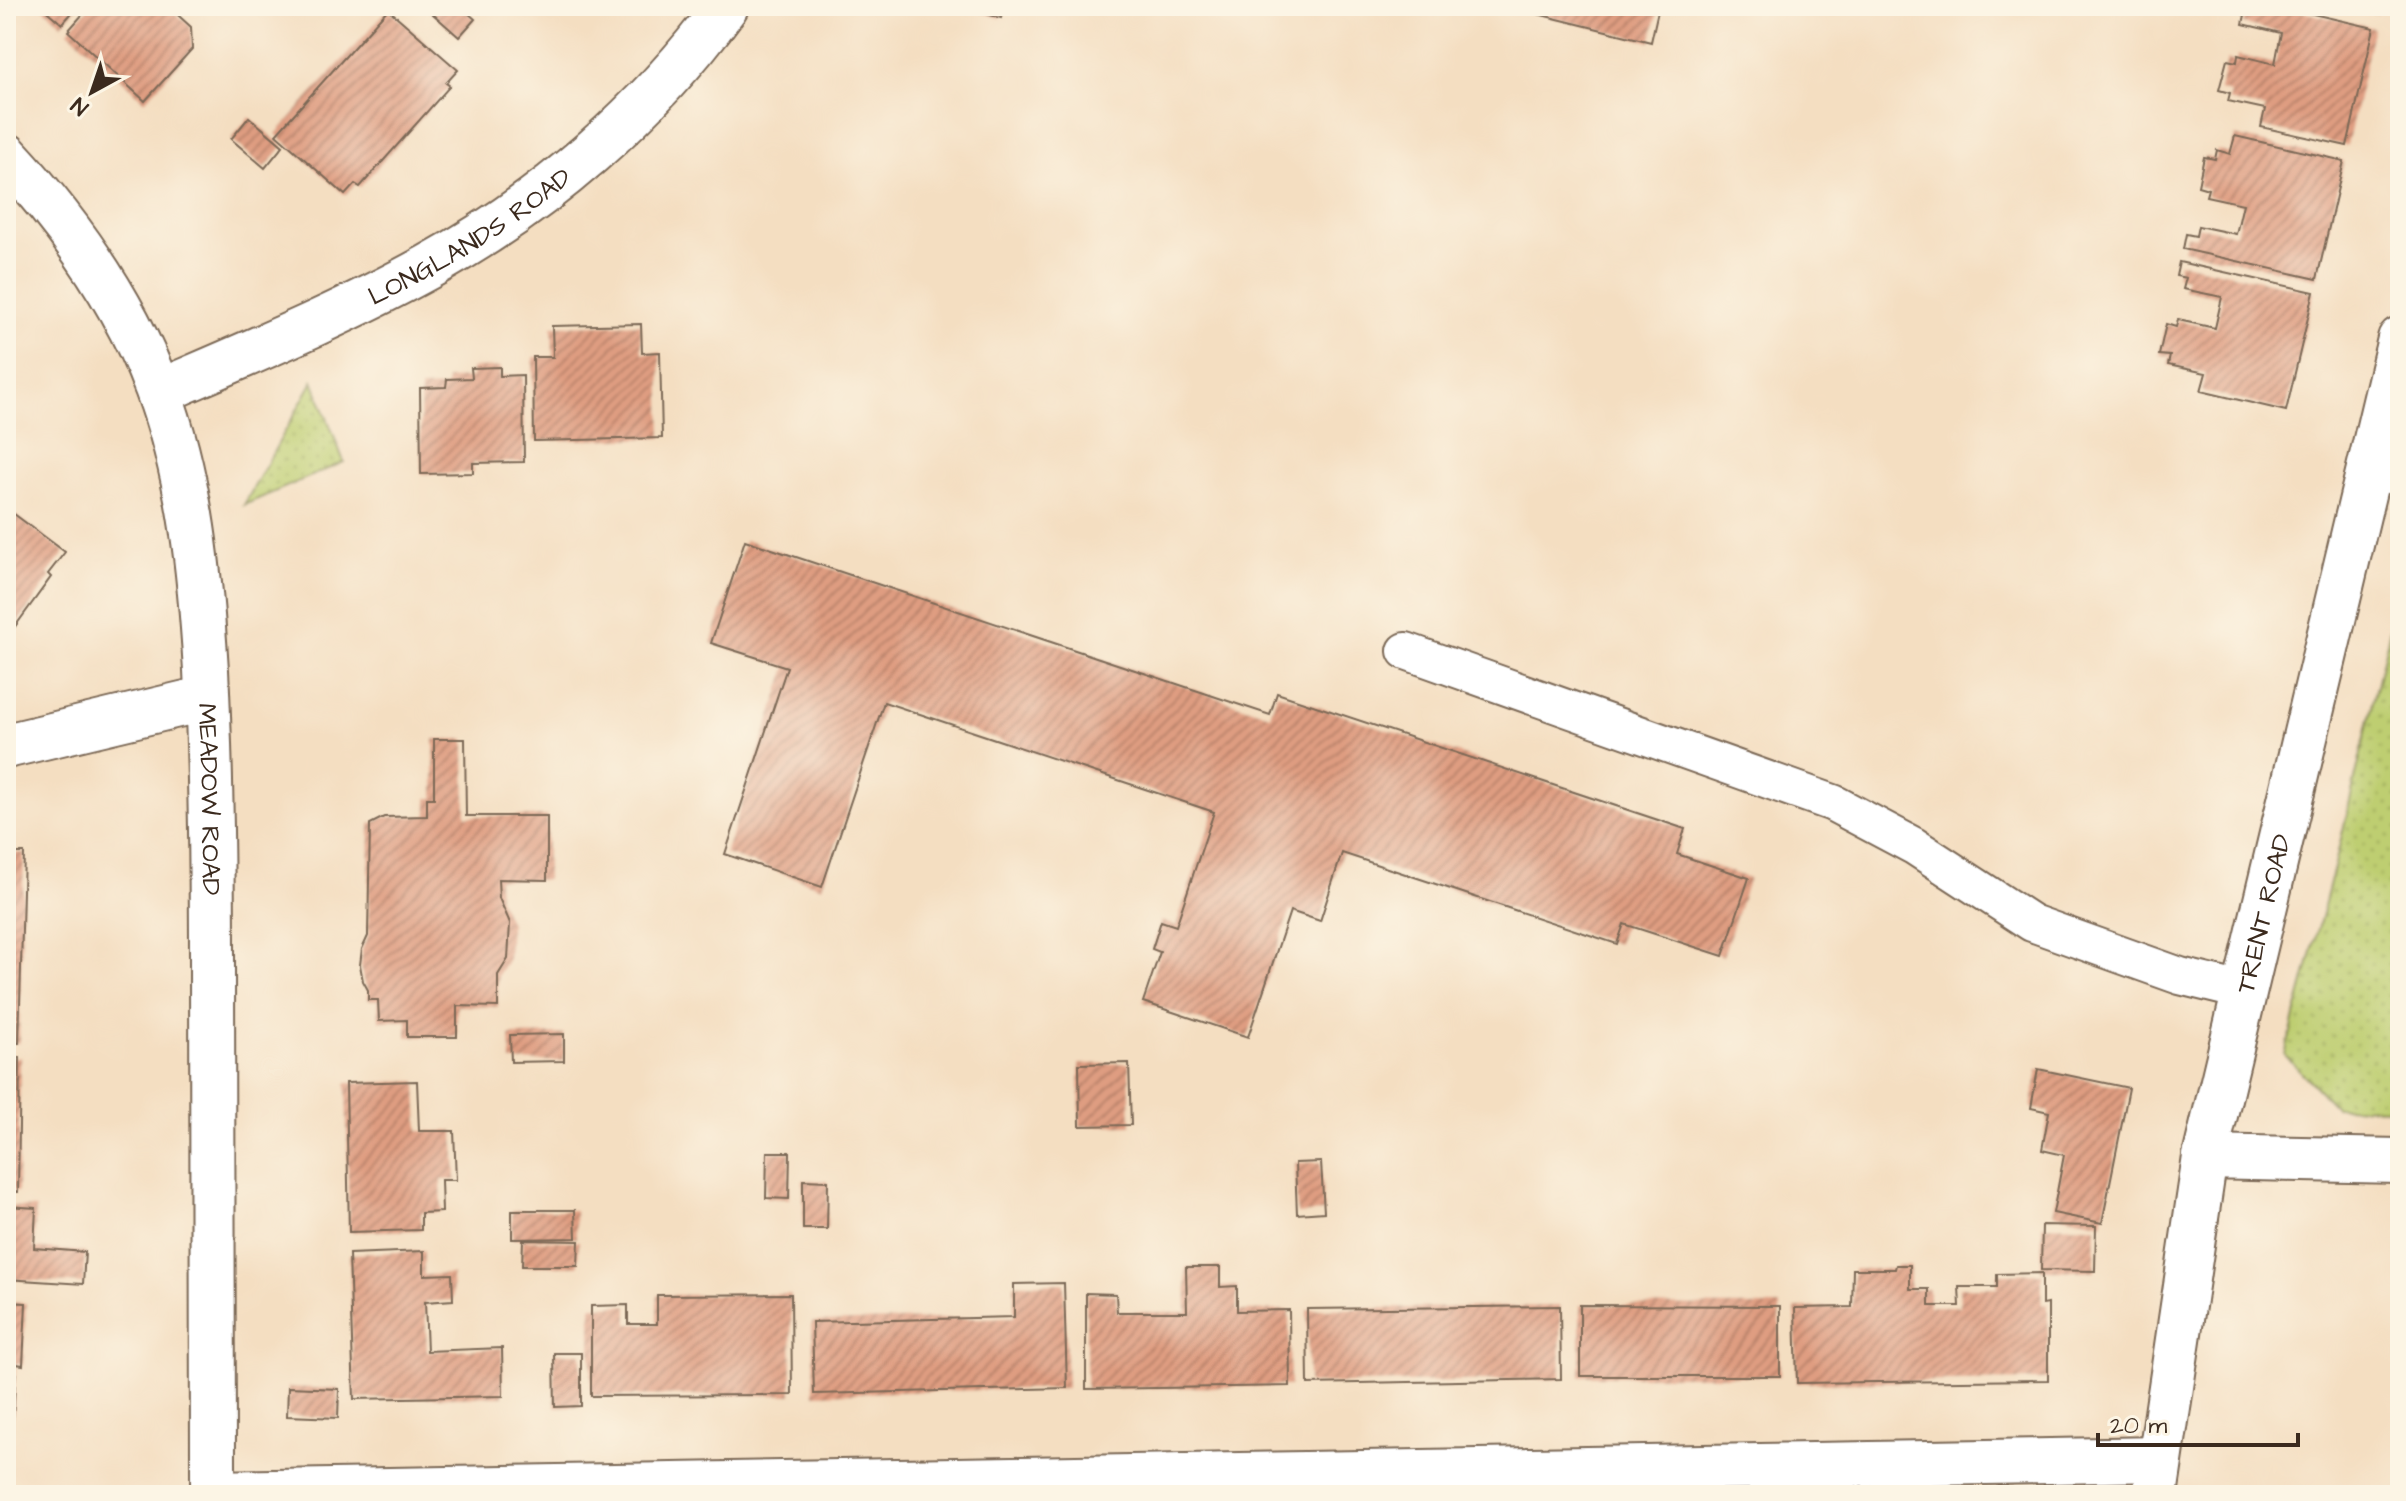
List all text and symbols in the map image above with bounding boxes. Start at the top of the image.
north arrow [52,52,132,132]
text: N [65,90,95,122]
street label: LONGLANDS ROAD [362,160,579,314]
street label: MEADOW ROAD [189,703,229,896]
street label: TRENT ROAD [2228,830,2300,997]
scale bar [2098,1397,2298,1447]
text: 20 m [2110,1409,2167,1443]

